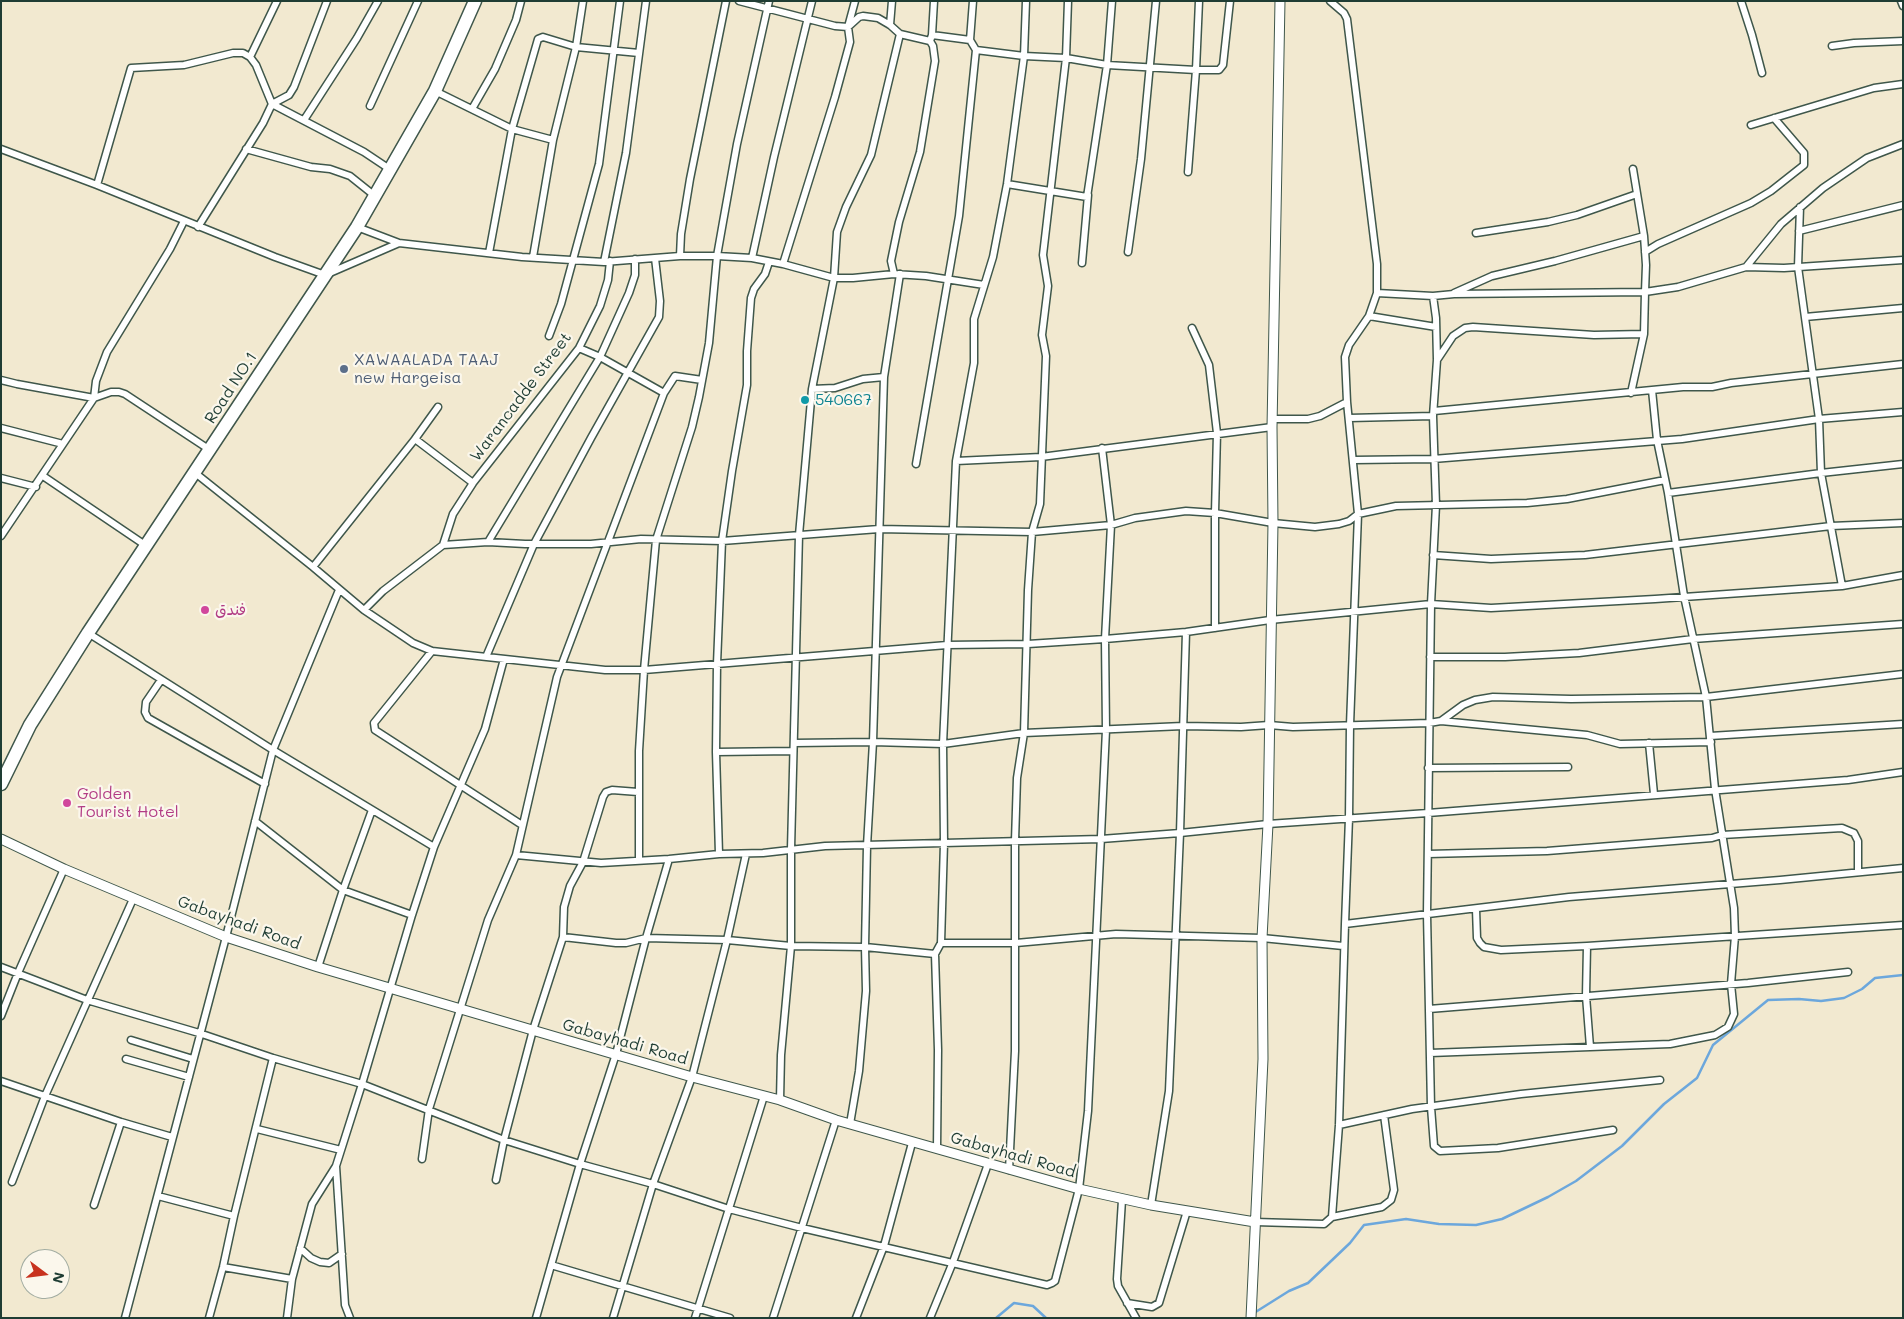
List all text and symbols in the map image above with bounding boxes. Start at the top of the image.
street label: Warancadde Street [466,329,576,465]
street label: Road NO.1 [201,349,261,427]
place label: XAWAALADA TAAJ new Hargeisa [354,350,498,388]
marker: XAWAALADA TAAJ new Hargeisa [338,363,350,375]
place label: 540667 [815,390,872,410]
marker: 540667 [799,394,811,406]
place label: فندق [215,600,246,620]
marker: فندق [199,604,211,616]
place label: Golden Tourist Hotel [77,784,179,822]
marker: Golden Tourist Hotel [61,797,73,809]
street label: Gabayhadi Road [175,892,303,954]
street label: Gabayhadi Road [560,1015,690,1069]
street label: Gabayhadi Road [948,1128,1078,1182]
north arrow [20,1249,70,1299]
text: N [48,1270,70,1285]

